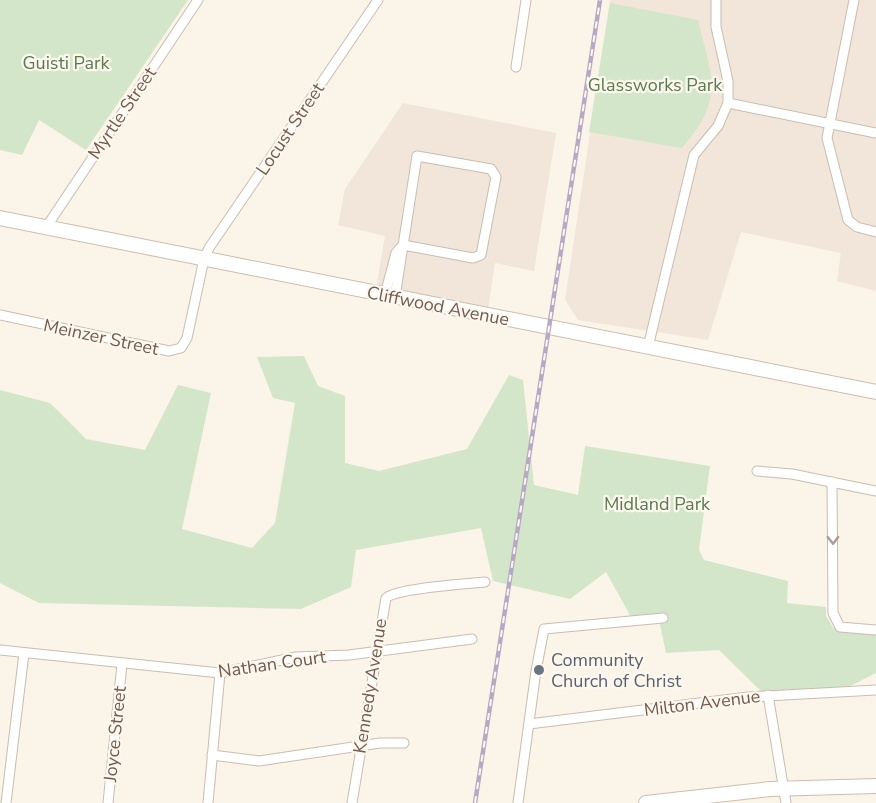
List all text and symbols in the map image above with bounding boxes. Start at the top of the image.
park label: Guisti Park [23,51,110,75]
street label: Myrtle Street [82,62,162,164]
park label: Glassworks Park [588,73,723,97]
street label: Locust Street [250,77,330,180]
street label: Cliffwood Avenue [365,280,511,332]
street label: Meinzer Street [41,313,162,361]
park label: Midland Park [604,492,711,516]
one-way arrow [827,536,839,545]
street label: Kennedy Avenue [347,617,393,755]
street label: Nathan Court [217,644,328,683]
place label: Community Church of Christ [551,648,682,693]
marker: Community Church of Christ [532,663,546,677]
street label: Joyce Street [98,684,132,784]
street label: Milton Avenue [642,684,762,722]

